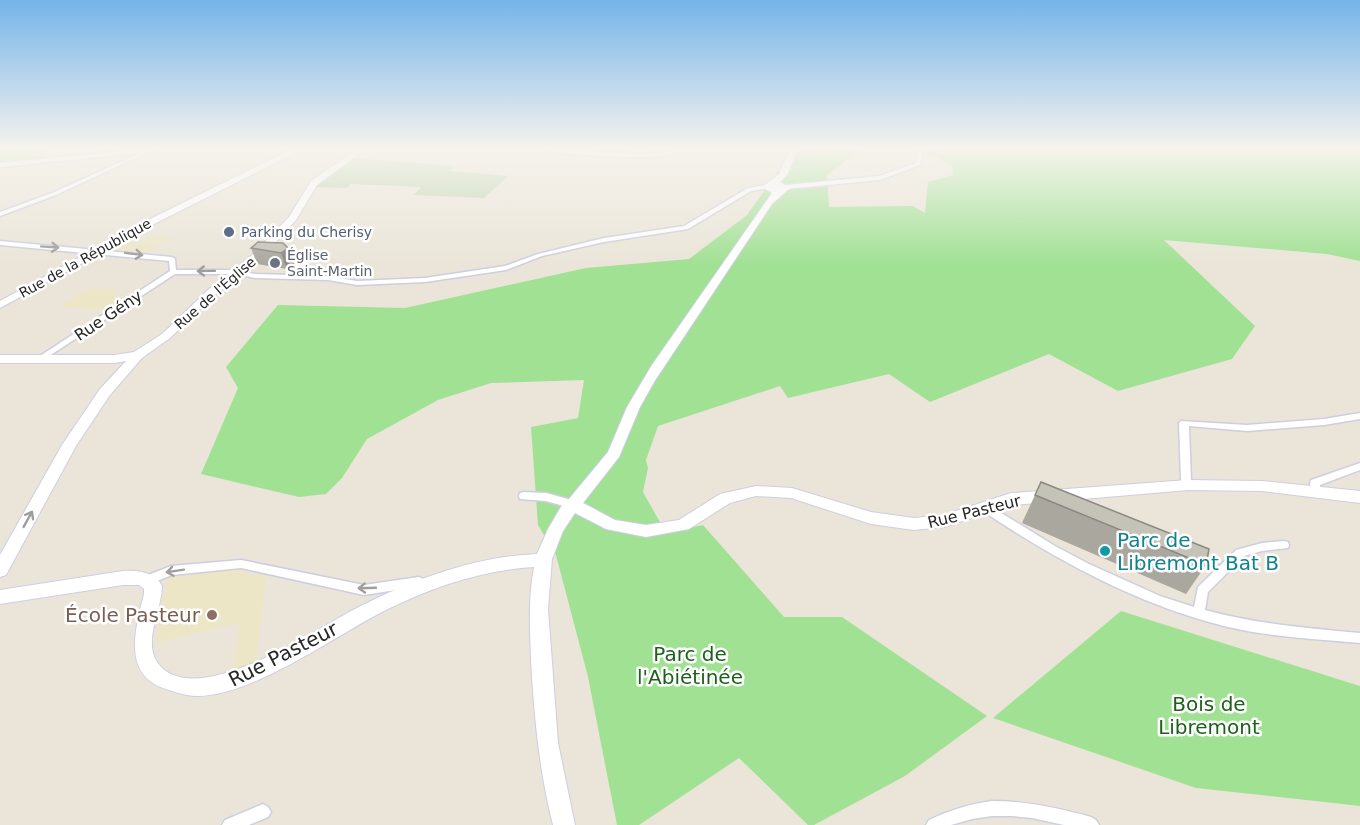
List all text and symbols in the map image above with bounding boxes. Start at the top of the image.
street label: Rue de la République [16,215,154,301]
place label: Parking du Cherisy [241,224,372,240]
marker: Parking du Cherisy [222,225,236,239]
one-way arrow [40,242,60,253]
place label: Église Saint-Martin [287,247,372,279]
one-way arrow [123,249,143,260]
street label: Rue de l'Église [171,253,259,333]
marker: Église Saint-Martin [268,256,282,270]
one-way arrow [196,266,216,277]
street label: Rue Gény [71,286,146,345]
street label: Rue Pasteur [926,491,1023,532]
one-way arrow [23,510,35,527]
place label: Parc de Libremont Bat B [1117,528,1279,575]
marker: Parc de Libremont Bat B [1098,544,1112,558]
one-way arrow [166,566,185,577]
one-way arrow [357,583,377,594]
place label: École Pasteur [65,603,201,627]
marker: École Pasteur [205,608,219,622]
street label: Rue Pasteur [224,616,342,692]
park label: Parc de l'Abiétinée [637,642,743,689]
park label: Bois de Libremont [1158,692,1260,739]

